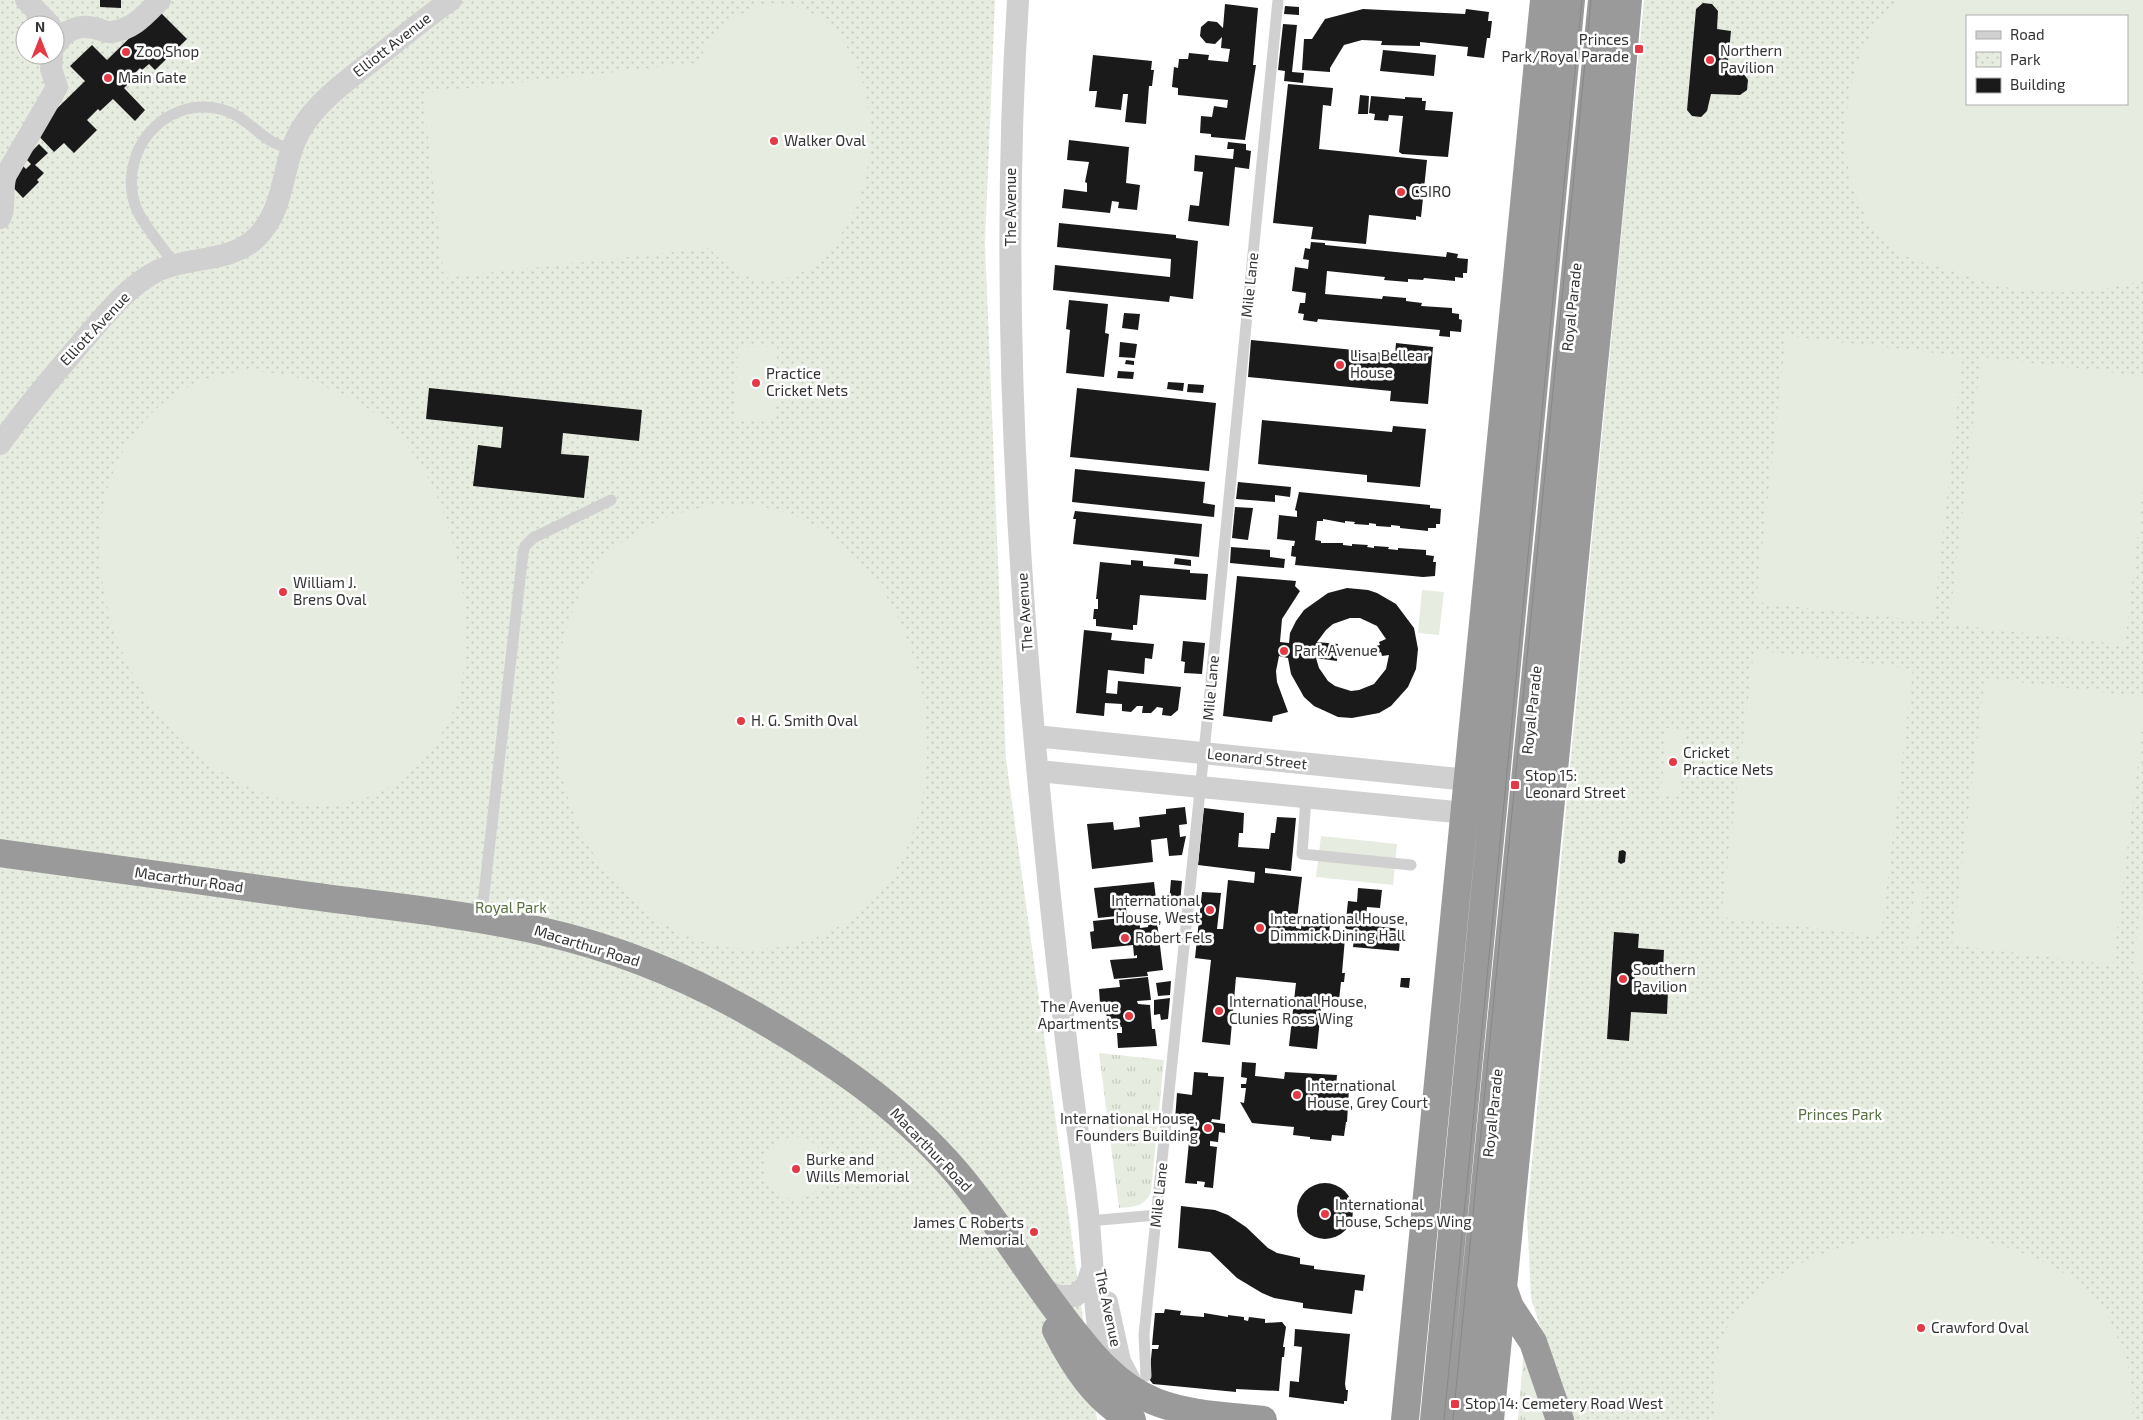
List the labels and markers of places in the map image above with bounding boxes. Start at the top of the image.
place label: Princes Park/Royal Parade [1501,30,1629,65]
place label: Northern Pavilion [1720,41,1782,76]
place label: Zoo Shop [136,42,199,60]
marker: Princes Park/Royal Parade [1633,43,1645,55]
marker: Zoo Shop [120,46,132,58]
marker: Northern Pavilion [1704,54,1716,66]
place label: Main Gate [118,68,187,86]
marker: Main Gate [102,72,114,84]
place label: Walker Oval [784,131,866,149]
marker: Walker Oval [768,135,780,147]
place label: CSIRO [1411,182,1451,200]
marker: CSIRO [1395,186,1407,198]
place label: Lisa Bellear House [1350,346,1429,381]
marker: Lisa Bellear House [1334,359,1346,371]
place label: Practice Cricket Nets [766,364,848,399]
marker: Practice Cricket Nets [750,377,762,389]
place label: William J. Brens Oval [293,573,367,608]
marker: William J. Brens Oval [277,586,289,598]
place label: Park Avenue [1294,641,1378,659]
marker: Park Avenue [1278,645,1290,657]
place label: H. G. Smith Oval [751,711,858,729]
marker: H. G. Smith Oval [735,715,747,727]
place label: Cricket Practice Nets [1683,743,1773,778]
marker: Cricket Practice Nets [1667,756,1679,768]
place label: Stop 15: Leonard Street [1525,766,1626,801]
marker: Stop 15: Leonard Street [1509,779,1521,791]
place label: International House, West [1111,891,1201,926]
marker: International House, West [1204,904,1216,916]
place label: International House, Dimmick Dining Hall [1270,909,1408,944]
marker: International House, Dimmick Dining Hall [1254,922,1266,934]
place label: Robert Fels [1135,928,1212,946]
marker: Robert Fels [1119,932,1131,944]
place label: Southern Pavilion [1633,960,1696,995]
marker: Southern Pavilion [1617,973,1629,985]
place label: International House, Clunies Ross Wing [1229,992,1367,1027]
place label: The Avenue Apartments [1038,997,1119,1032]
marker: International House, Clunies Ross Wing [1213,1005,1225,1017]
marker: The Avenue Apartments [1123,1010,1135,1022]
place label: International House, Grey Court [1307,1076,1428,1111]
marker: International House, Grey Court [1291,1089,1303,1101]
place label: International House, Founders Building [1060,1109,1199,1144]
marker: International House, Founders Building [1202,1122,1214,1134]
place label: Burke and Wills Memorial [806,1150,910,1185]
marker: Burke and Wills Memorial [790,1163,802,1175]
place label: International House, Scheps Wing [1335,1195,1472,1230]
marker: International House, Scheps Wing [1319,1208,1331,1220]
place label: James C Roberts Memorial [913,1213,1025,1248]
marker: James C Roberts Memorial [1028,1226,1040,1238]
place label: Crawford Oval [1931,1318,2029,1336]
marker: Crawford Oval [1915,1322,1927,1334]
place label: Stop 14: Cemetery Road West [1465,1394,1664,1412]
marker: Stop 14: Cemetery Road West [1449,1398,1461,1410]

